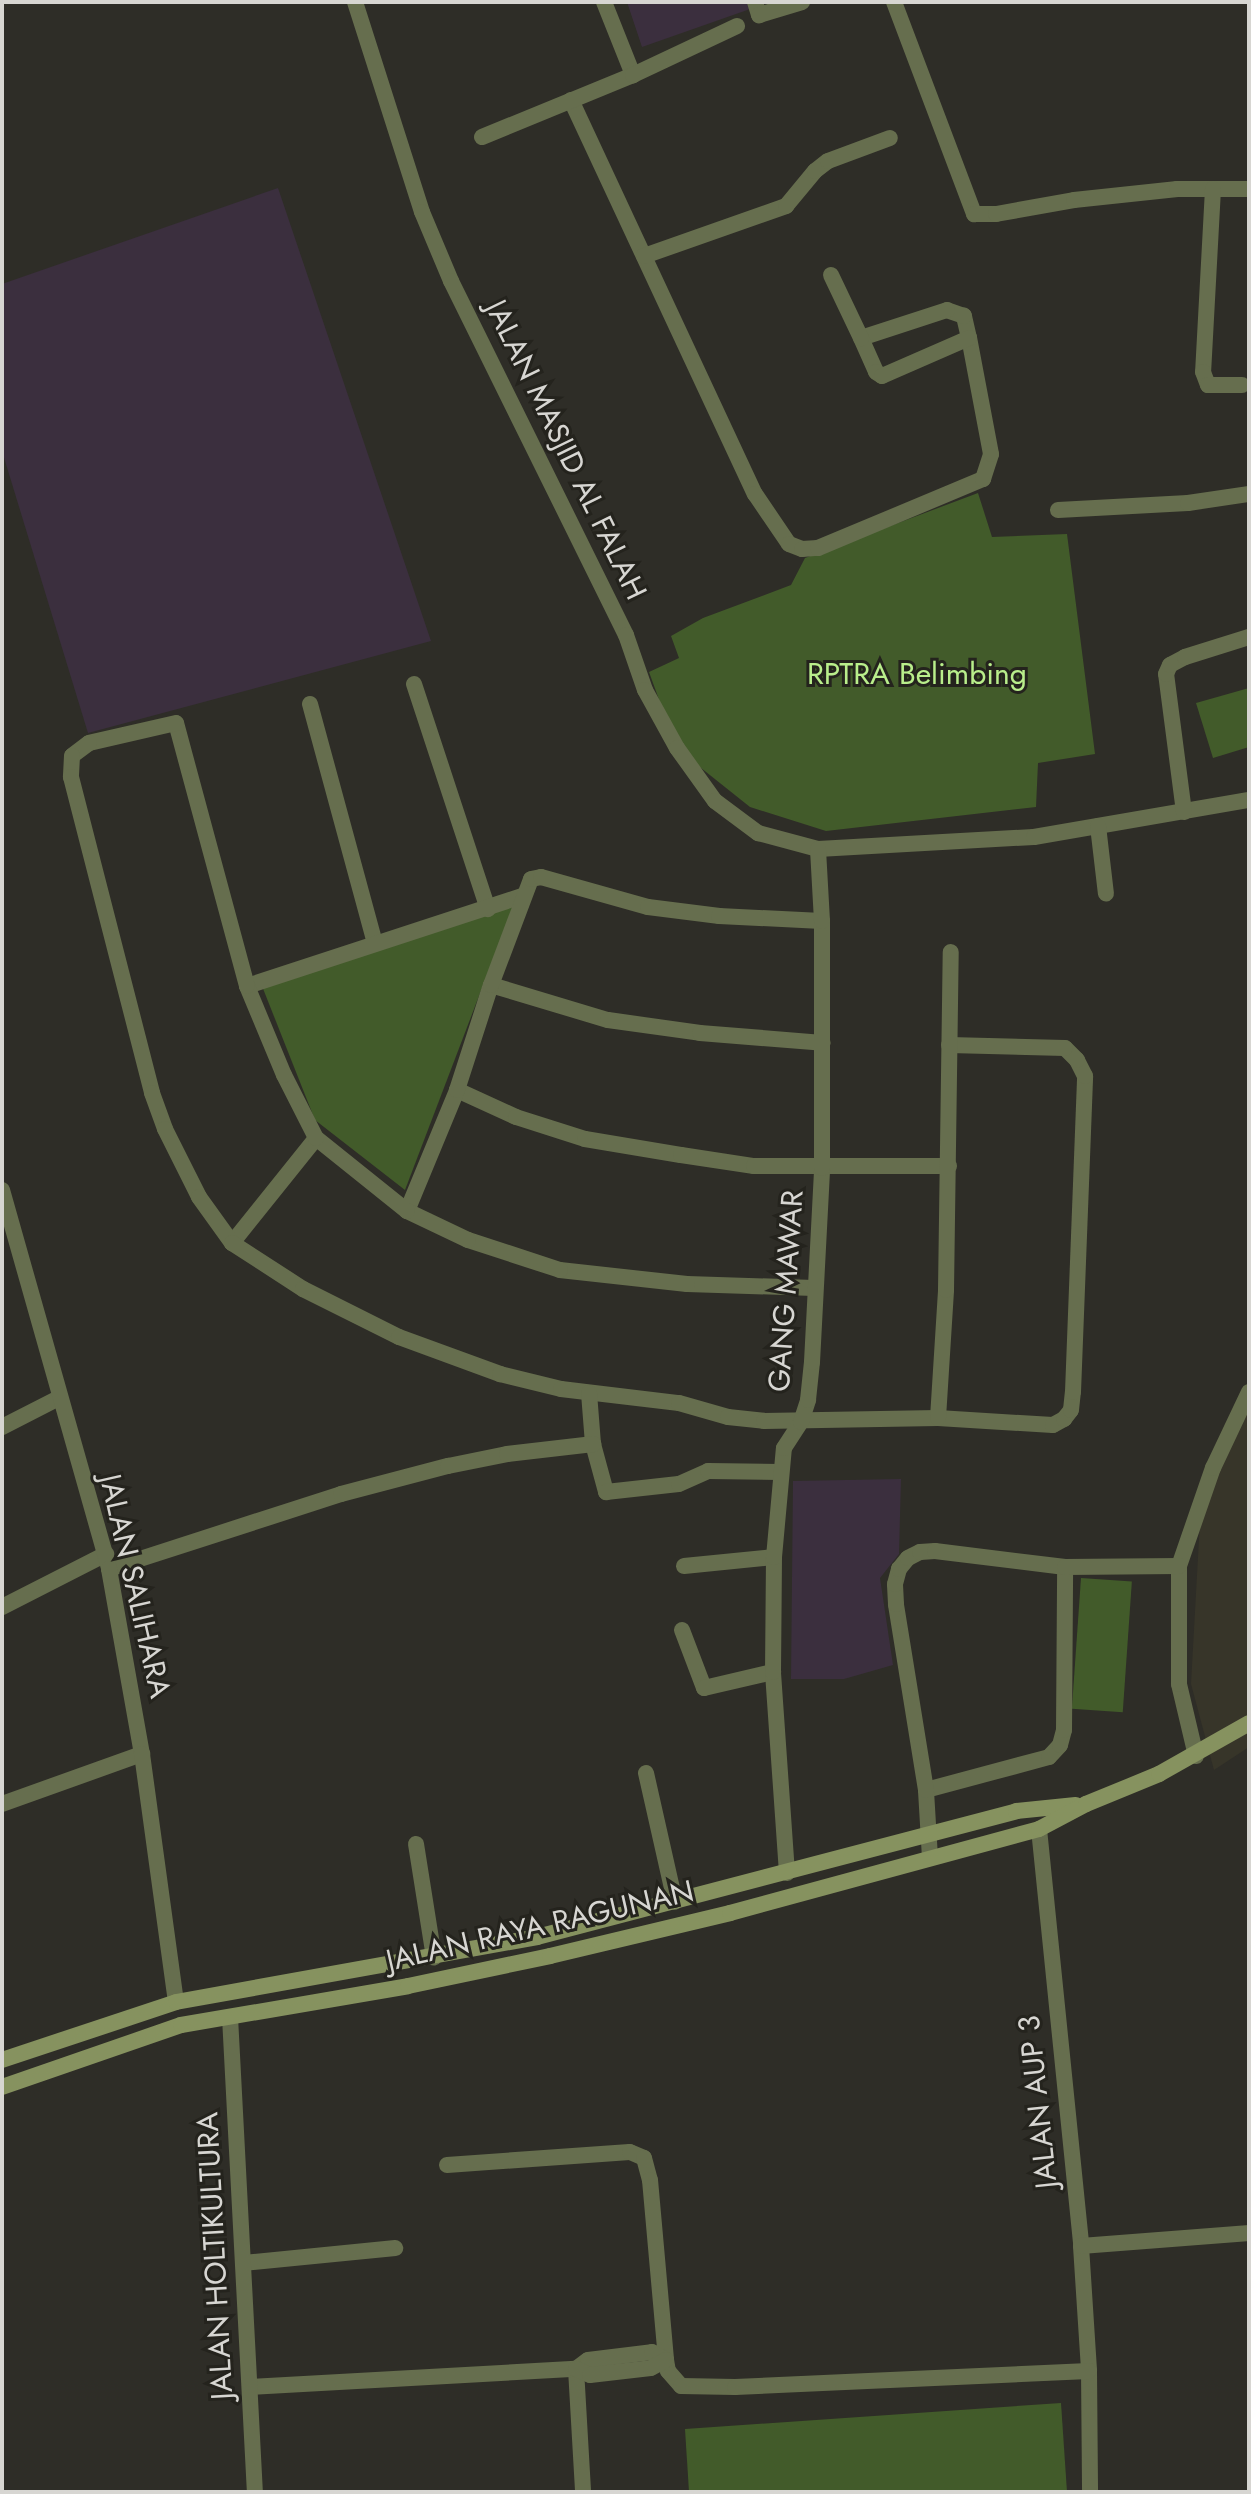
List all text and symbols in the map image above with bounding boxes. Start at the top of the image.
street label: JALAN MASJID AL FALAH [478,294,654,606]
park label: RPTRA Belimbing [807,656,1027,692]
street label: GANG MAWAR [761,1189,811,1393]
street label: JALAN SALIHARA [92,1471,178,1701]
street label: JALAN RAYA RAGUNAN [383,1873,697,1979]
street label: JALAN AUP 3 [1011,2014,1065,2190]
street label: JALAN HOLTIKULTURA [189,2111,241,2401]

